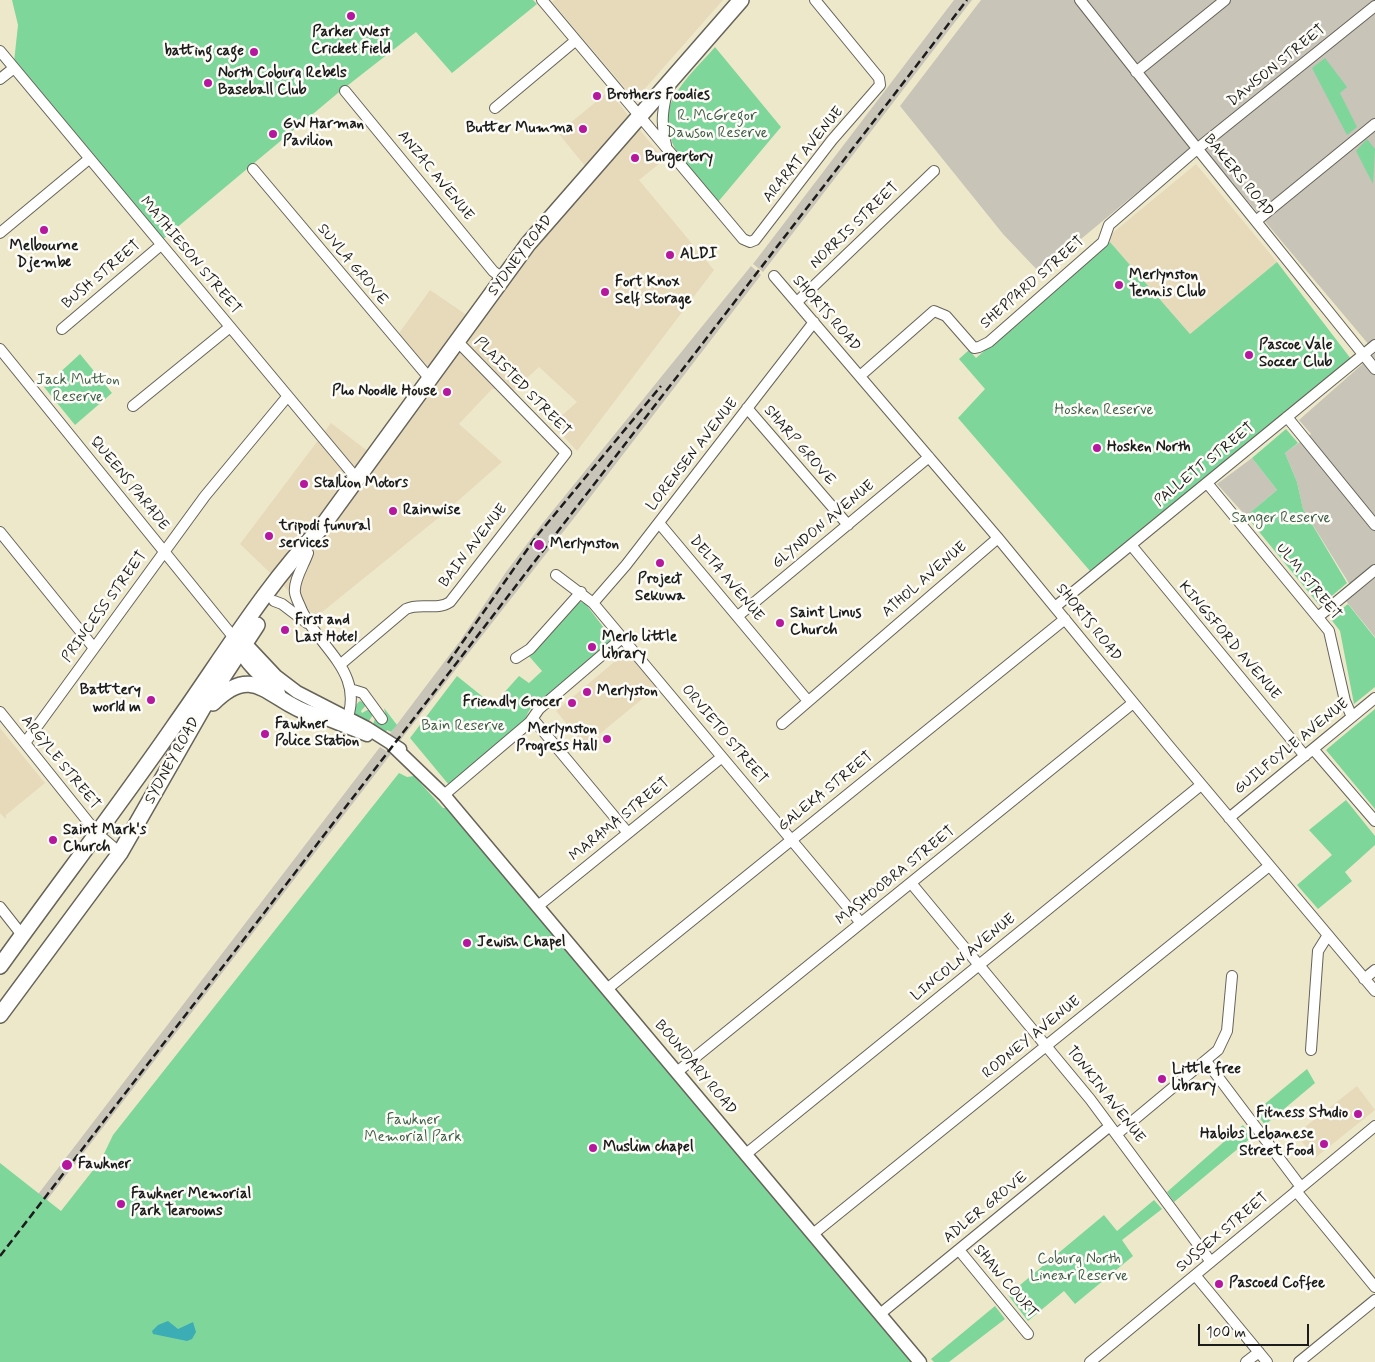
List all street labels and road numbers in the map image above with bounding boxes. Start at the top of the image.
street label: DAWSON STREET [1224,21,1330,111]
street label: ARARAT AVENUE [760,103,848,207]
street label: ANZAC AVENUE [393,127,477,225]
street label: BAKERS ROAD [1199,131,1277,221]
street label: NORRIS STREET [807,179,903,273]
street label: MATHIESON STREET [135,193,245,319]
street label: SYDNEY ROAD [485,212,557,300]
street label: SUVLA GROVE [313,221,391,309]
street label: SHEPPARD STREET [977,233,1089,333]
street label: BUSH STREET [59,237,145,313]
street label: SHORTS ROAD [788,272,864,356]
street label: PLAISTED STREET [470,334,574,440]
street label: LORENSEN AVENUE [643,395,743,515]
street label: SHARP GROVE [759,402,839,490]
street label: PALLETT STREET [1151,419,1259,511]
street label: QUEENS PARADE [86,433,172,535]
street label: GLYNDON AVENUE [769,477,879,573]
street label: BAIN AVENUE [436,501,512,591]
street label: DELTA AVENUE [685,533,767,625]
street label: ATHOL AVENUE [879,538,971,622]
street label: ULM STREET [1272,540,1344,624]
street label: PRINCESS STREET [59,548,151,666]
street label: KINGSFORD AVENUE [1174,578,1284,704]
street label: SHORTS ROAD [1051,580,1125,666]
street label: ORVIETO STREET [677,681,771,789]
street label: GUILFOYLE AVENUE [1231,695,1353,799]
street label: ARGYLE STREET [17,712,103,814]
street label: SYDNEY ROAD [142,714,204,808]
street label: GALEKA STREET [775,748,877,836]
street label: MARAMA STREET [566,774,674,866]
street label: MASHOOBRA STREET [833,823,959,929]
street label: LINCOLN AVENUE [908,910,1020,1006]
street label: RODNEY AVENUE [979,993,1085,1083]
street label: BOUNDARY ROAD [650,1017,740,1119]
street label: TONKIN AVENUE [1062,1043,1148,1147]
street label: ADLER GROVE [940,1169,1032,1247]
street label: SUSSEX STREET [1173,1189,1273,1277]
street label: SHAW COURT [969,1241,1041,1323]

